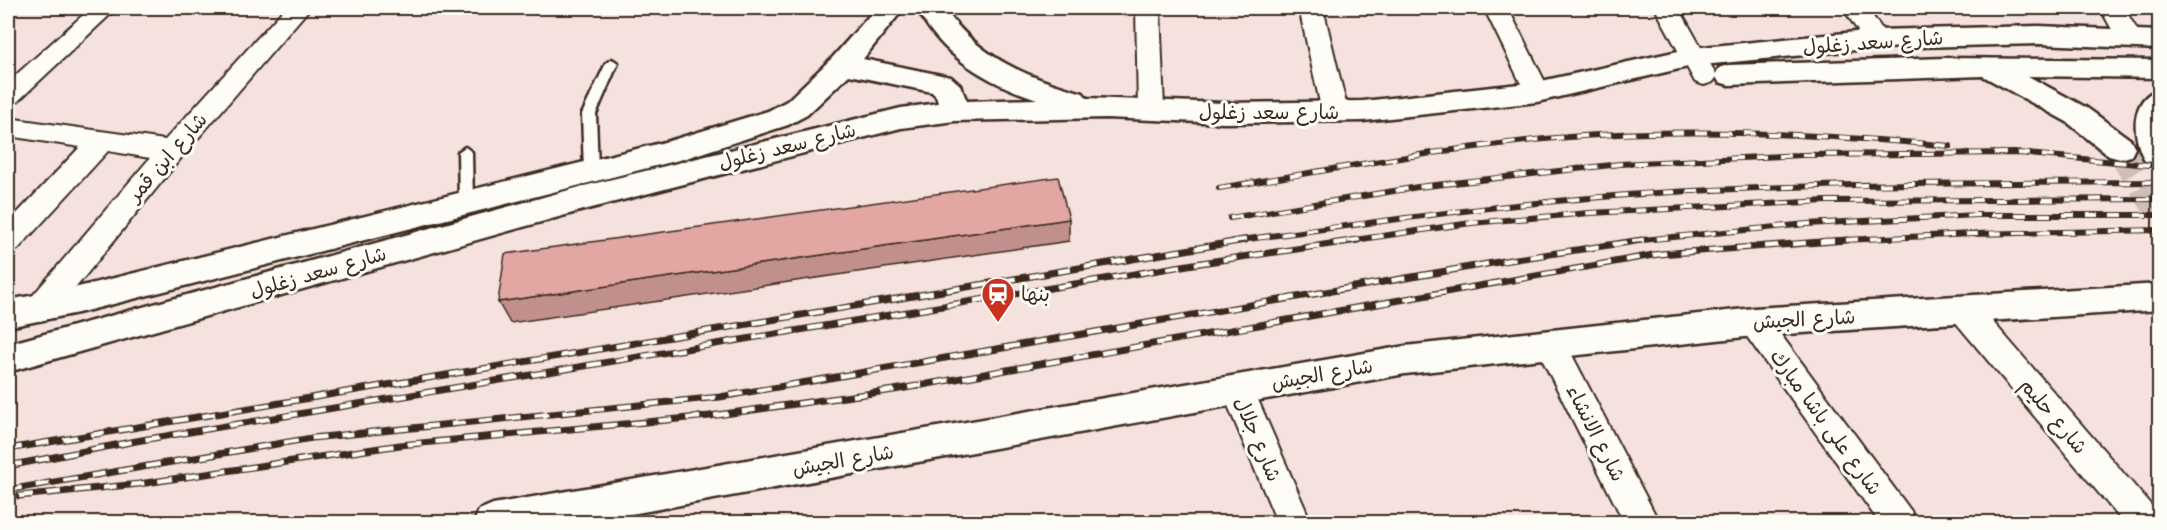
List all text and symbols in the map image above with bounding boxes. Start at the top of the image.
street label: شارع سعد زغلول [1802,26,1944,61]
street label: شارع سعد زغلول [1199,101,1339,126]
street label: شارع ابن قمر [121,108,214,209]
street label: شارع سعد زغلول [716,118,859,177]
street label: شارع سعد زغلول [247,242,390,305]
station icon: بنها [980,276,1016,323]
place label: بنها [1021,283,1050,306]
street label: شارع الجيش [1752,305,1856,336]
street label: شارع على باشا مبارك [1763,345,1886,501]
street label: شارع الجيش [1270,354,1375,397]
street label: شارع حليم [2013,374,2092,461]
street label: شارع الانشاء [1560,381,1630,486]
street label: شارع جلال [1228,394,1286,486]
street label: شارع الجيش [791,440,896,483]

